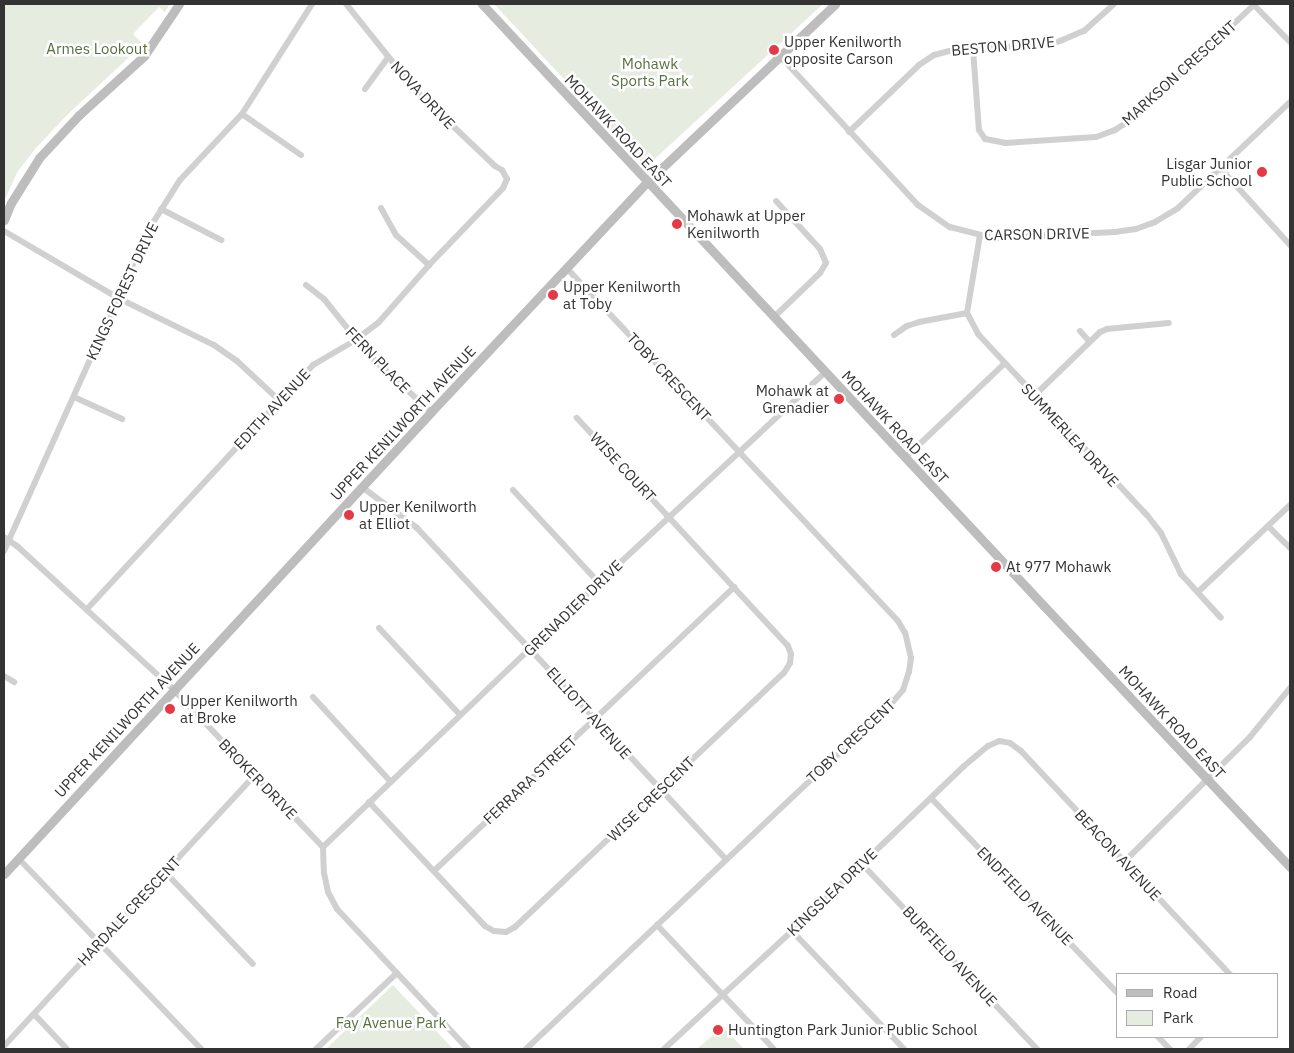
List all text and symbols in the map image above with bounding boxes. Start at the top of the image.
street label: MARKSON CRESCENT [1118,17,1240,129]
place label: Upper Kenilworth opposite Carson [784,32,902,67]
street label: BESTON DRIVE [951,33,1055,59]
park label: Armes Lookout [46,40,148,58]
marker: Upper Kenilworth opposite Carson [768,44,780,56]
park label: Mohawk Sports Park [611,54,689,89]
street label: NOVA DRIVE [387,57,459,133]
street label: MOHAWK ROAD EAST [561,71,675,191]
place label: Lisgar Junior Public School [1161,154,1252,189]
marker: Lisgar Junior Public School [1256,166,1268,178]
place label: Mohawk at Upper Kenilworth [687,206,805,241]
marker: Mohawk at Upper Kenilworth [671,218,683,230]
street label: KINGS FOREST DRIVE [82,219,162,363]
street label: CARSON DRIVE [984,224,1090,244]
place label: Upper Kenilworth at Toby [563,277,681,312]
marker: Upper Kenilworth at Toby [547,289,559,301]
street label: FERN PLACE [342,323,414,397]
street label: TOBY CRESCENT [623,329,715,425]
street label: UPPER KENILWORTH AVENUE [327,342,479,504]
street label: EDITH AVENUE [230,365,314,453]
street label: MOHAWK ROAD EAST [838,367,952,487]
street label: SUMMERLEA DRIVE [1018,380,1122,490]
place label: Mohawk at Grenadier [756,381,829,416]
marker: Mohawk at Grenadier [833,393,845,405]
street label: WISE COURT [586,429,660,505]
place label: Upper Kenilworth at Elliot [359,497,477,532]
marker: Upper Kenilworth at Elliot [343,509,355,521]
street label: GRENADIER DRIVE [520,556,626,660]
place label: At 977 Mohawk [1006,558,1111,576]
marker: At 977 Mohawk [990,561,1002,573]
street label: UPPER KENILWORTH AVENUE [51,639,203,801]
street label: MOHAWK ROAD EAST [1115,662,1229,782]
street label: ELLIOTT AVENUE [543,663,635,763]
place label: Upper Kenilworth at Broke [180,691,298,726]
street label: TOBY CRESCENT [803,695,899,787]
marker: Upper Kenilworth at Broke [164,703,176,715]
street label: FERRARA STREET [479,732,581,828]
street label: BROKER DRIVE [215,735,301,823]
street label: WISE CRESCENT [604,753,698,845]
street label: BEACON AVENUE [1071,806,1165,904]
street label: ENDFIELD AVENUE [973,843,1077,949]
street label: KINGSLEA DRIVE [783,844,881,940]
street label: HARDALE CRESCENT [74,853,184,969]
street label: BURFIELD AVENUE [899,902,1001,1010]
legend [1116,973,1279,1038]
text: Road [1163,983,1198,1002]
text: Park [1163,1008,1193,1027]
park label: Fay Avenue Park [336,1014,446,1032]
place label: Huntington Park Junior Public School [728,1021,977,1039]
marker: Huntington Park Junior Public School [712,1024,724,1036]

